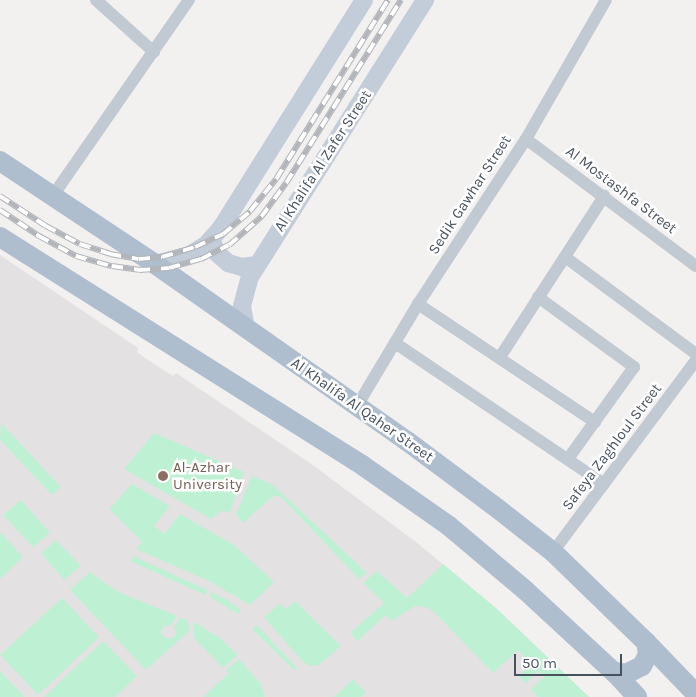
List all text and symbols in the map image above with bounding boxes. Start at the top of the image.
street label: Al Khalifa Al Zafer Street [271,87,375,235]
street label: Sedik Gawhar Street [425,132,515,258]
street label: Al Mostashfa Street [562,142,680,238]
street label: Al Khalifa Al Qaher Street [287,354,437,466]
street label: Safeya Zaghloul Street [558,380,666,514]
place label: Al-Azhar University [173,458,242,493]
marker: Al-Azhar University [157,470,169,482]
scale bar [516,644,624,676]
text: 50 m [522,654,557,672]

